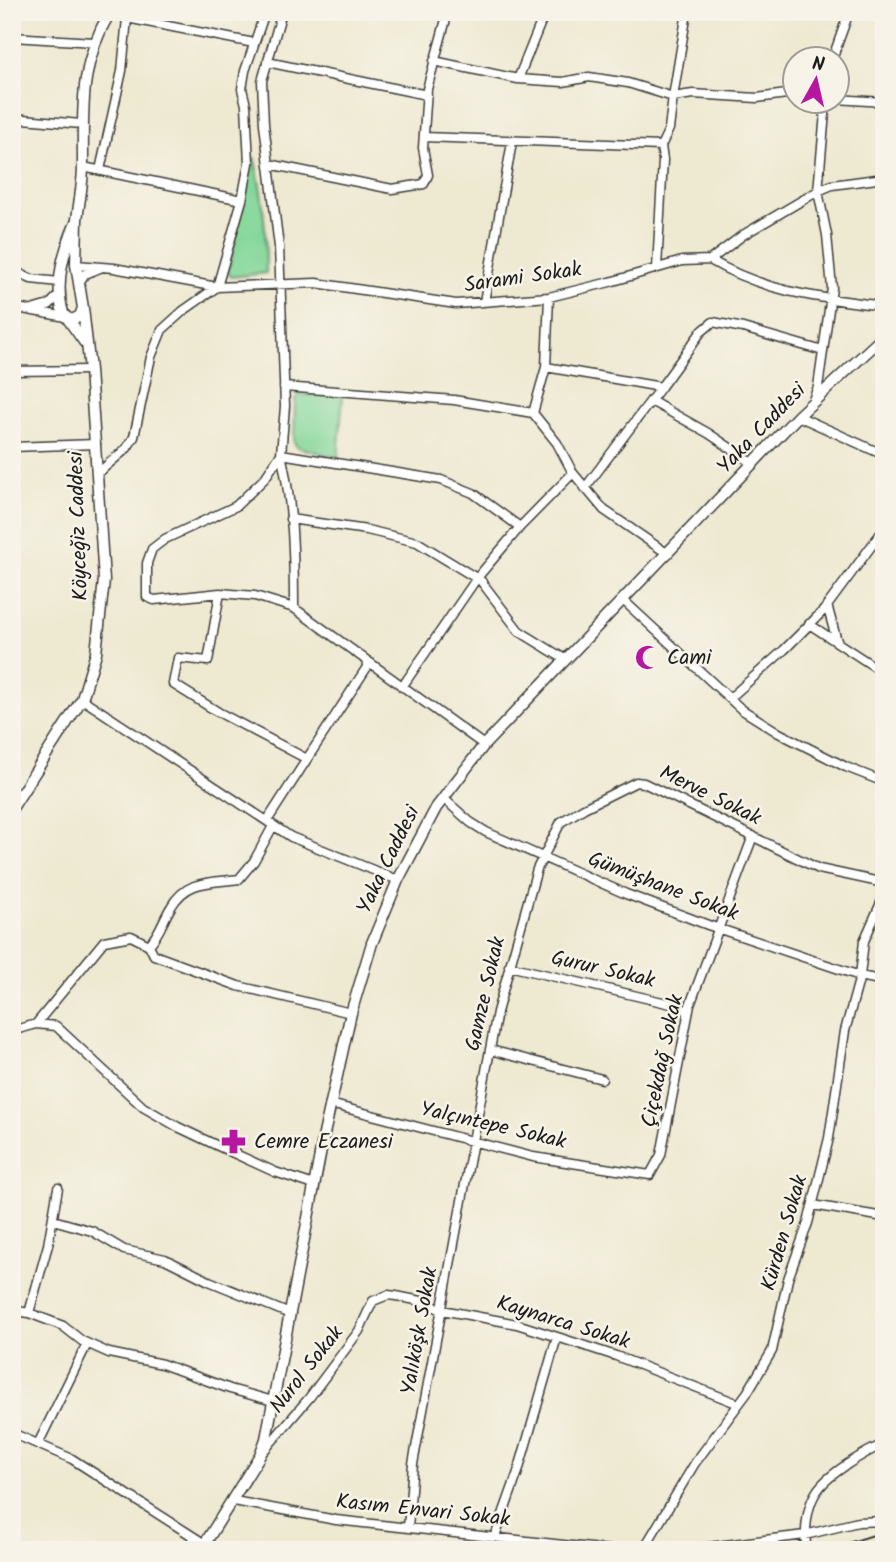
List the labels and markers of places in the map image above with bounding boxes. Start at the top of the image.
place label: Cami [667,642,712,675]
mosque icon: Cami [633,644,661,672]
place label: Cemre Eczanesi [254,1126,394,1159]
pharmacy icon: Cemre Eczanesi [220,1128,248,1156]

